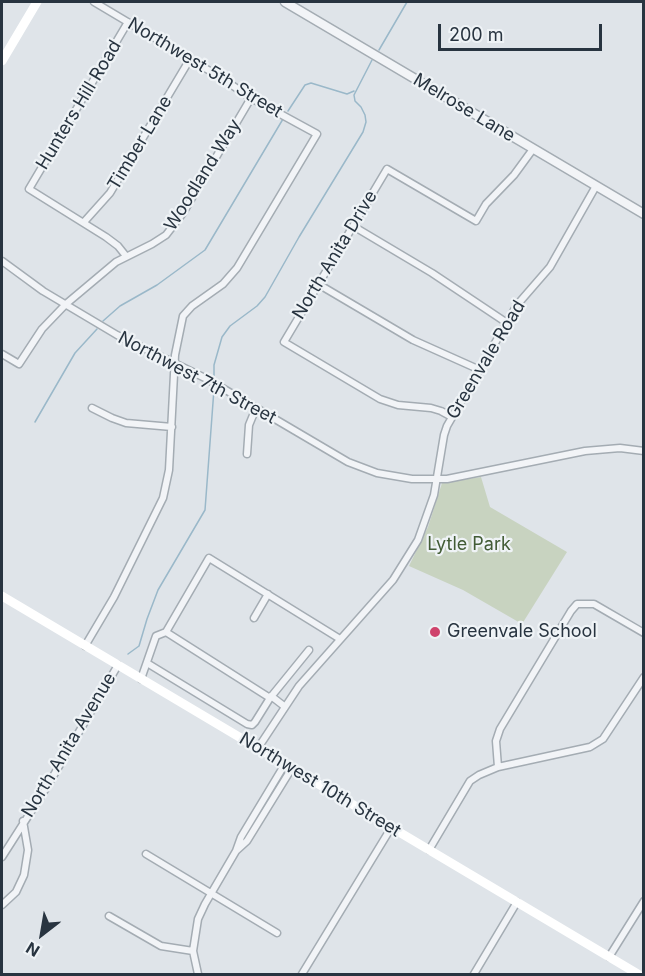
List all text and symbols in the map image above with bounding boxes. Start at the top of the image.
scale bar [441,12,604,50]
street label: Northwest 5th Street [124,13,286,123]
text: 200 m [449,24,504,45]
street label: Hunters Hill Road [32,36,126,174]
street label: Melrose Lane [409,69,519,147]
street label: Timber Lane [103,92,177,194]
street label: Woodland Way [160,115,246,235]
street label: North Anita Drive [288,187,382,323]
street label: Greenvale Road [442,297,530,423]
street label: Northwest 7th Street [114,327,280,429]
park label: Lytle Park [427,534,511,556]
place label: Greenvale School [447,621,597,643]
marker: Greenvale School [428,625,442,639]
street label: North Anita Avenue [17,669,121,821]
street label: Northwest 10th Street [235,728,405,842]
north arrow [12,904,72,964]
text: N [22,938,43,961]

